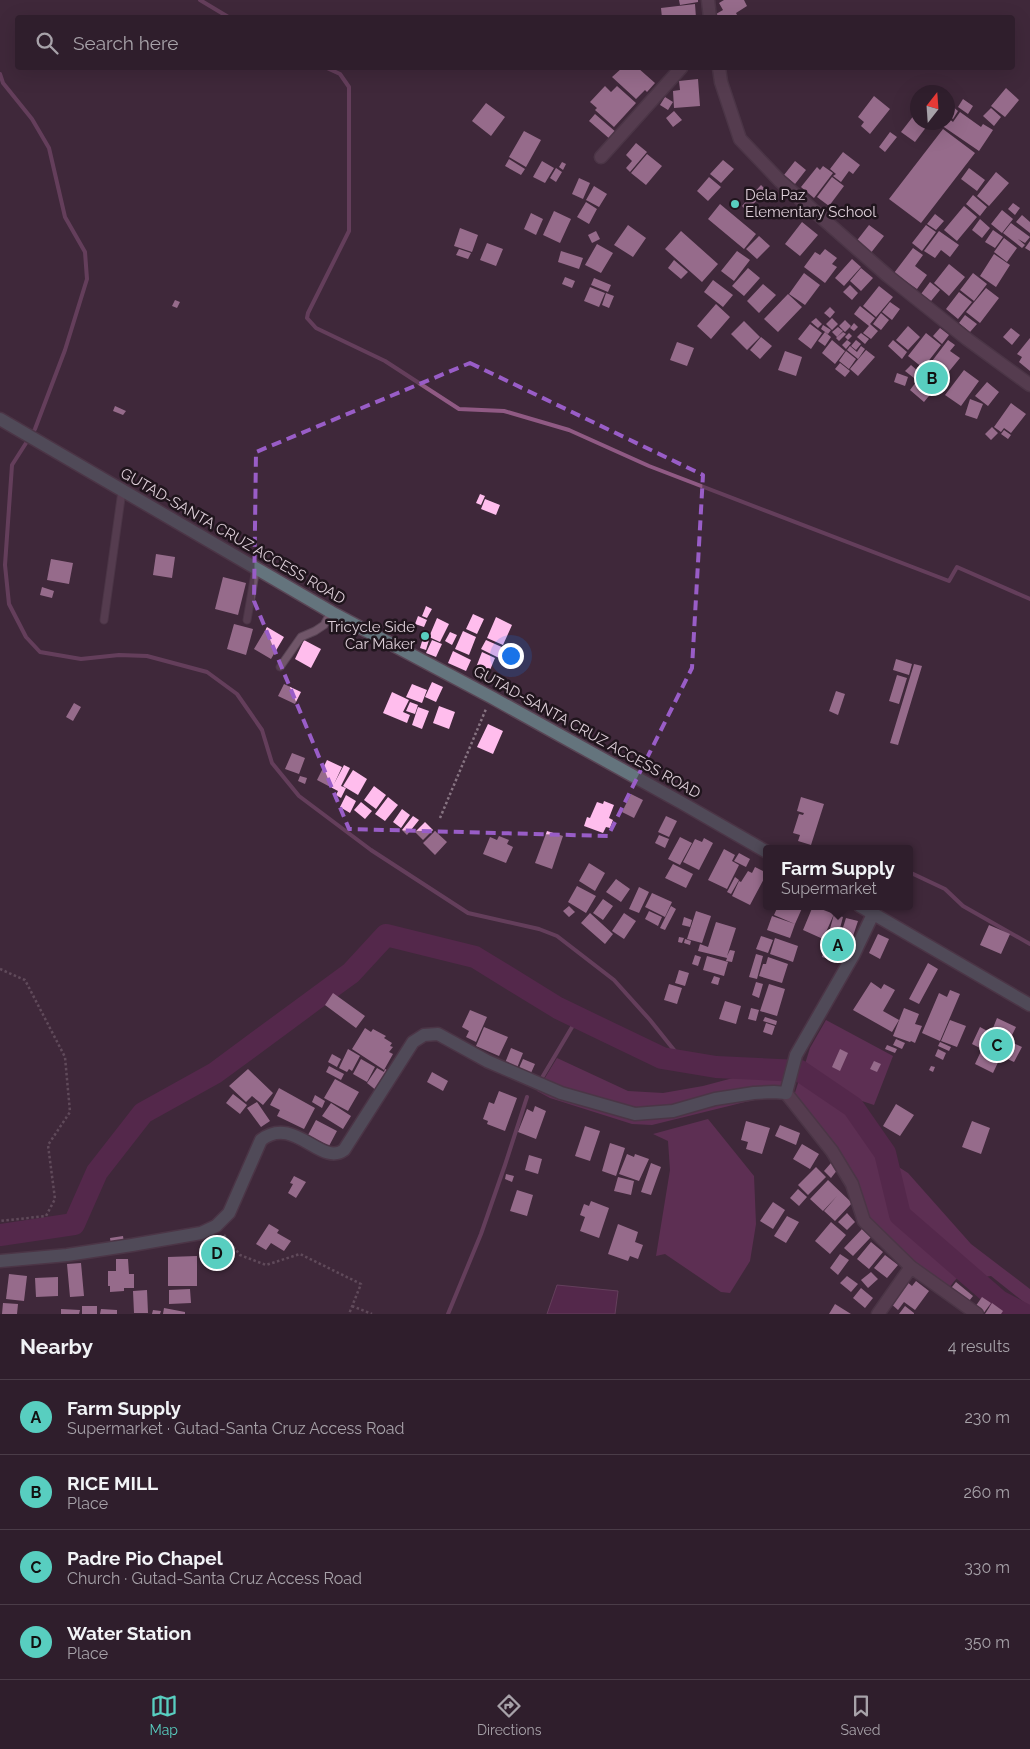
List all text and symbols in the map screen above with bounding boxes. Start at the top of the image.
search box [15,15,1015,70]
icon: search [33,29,61,57]
text: Search here [73,32,179,54]
north arrow [910,85,955,130]
place label: Dela Paz Elementary School [745,186,877,221]
marker: Dela Paz Elementary School [729,198,741,210]
pin: B [916,359,948,397]
street label: GUTAD-SANTA CRUZ ACCESS ROAD [117,464,349,608]
place label: Tricycle Side Car Maker [327,618,416,653]
marker: Tricycle Side Car Maker [419,630,431,642]
your location [498,643,524,669]
street label: GUTAD-SANTA CRUZ ACCESS ROAD [470,662,704,802]
popup [763,845,913,910]
text: Farm Supply [781,857,895,879]
text: Supermarket [781,879,877,898]
pin: A [822,926,854,964]
pin: C [981,1026,1013,1064]
pin: D [201,1234,233,1272]
text: Nearby [20,1334,93,1359]
text: 4 results [948,1337,1010,1356]
text: Farm Supply [67,1397,181,1419]
text: A [31,1408,41,1427]
text: 230 m [965,1408,1010,1427]
text: Supermarket · Gutad-Santa Cruz Access Road [67,1419,404,1438]
text: RICE MILL [67,1472,158,1494]
text: B [31,1483,41,1502]
text: 260 m [963,1483,1010,1502]
text: Place [67,1494,108,1513]
text: Padre Pio Chapel [67,1547,223,1569]
text: C [31,1558,41,1577]
text: 330 m [964,1558,1010,1577]
text: Church · Gutad-Santa Cruz Access Road [67,1569,362,1588]
text: Water Station [67,1622,191,1644]
text: D [30,1633,42,1652]
text: 350 m [964,1633,1010,1652]
text: Place [67,1644,108,1663]
tab: Map [149,1692,178,1738]
tab: Directions [477,1692,542,1738]
tab: Saved [840,1692,881,1738]

